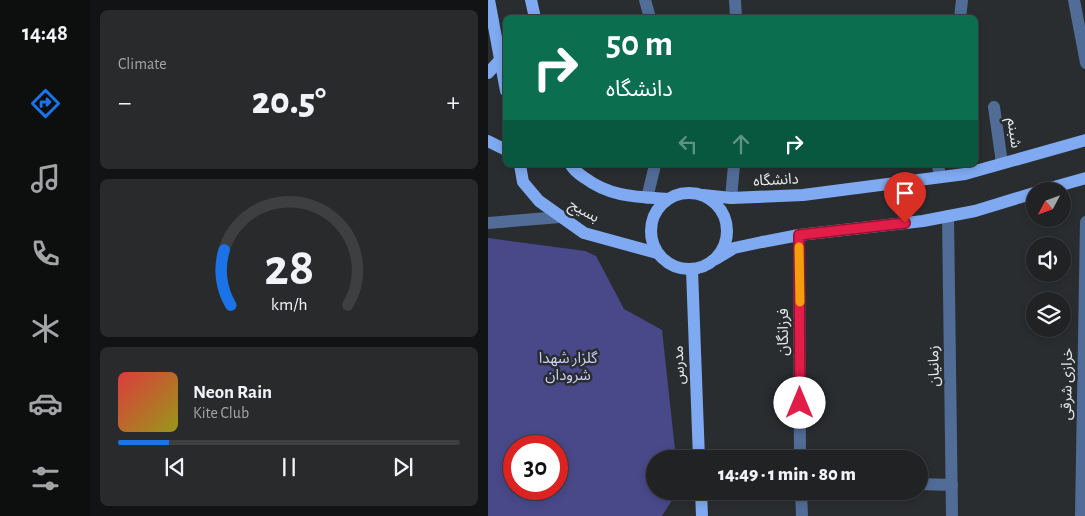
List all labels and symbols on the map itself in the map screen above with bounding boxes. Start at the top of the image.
street label: شبنم [1001,117,1024,150]
street label: دانشگاه [753,170,799,189]
pin [884,172,926,223]
north arrow [1026,182,1070,228]
street label: بسیج [564,197,602,229]
street label: فرزانگان [775,308,792,356]
street label: مدرس [671,345,688,385]
street label: زمانیان [926,345,943,387]
street label: خرازی شرقی [1059,348,1076,420]
park label: گلزار شهدا شرودان [539,350,598,384]
position arrow [773,376,825,428]
speed limit sign: 30 [503,435,568,500]

